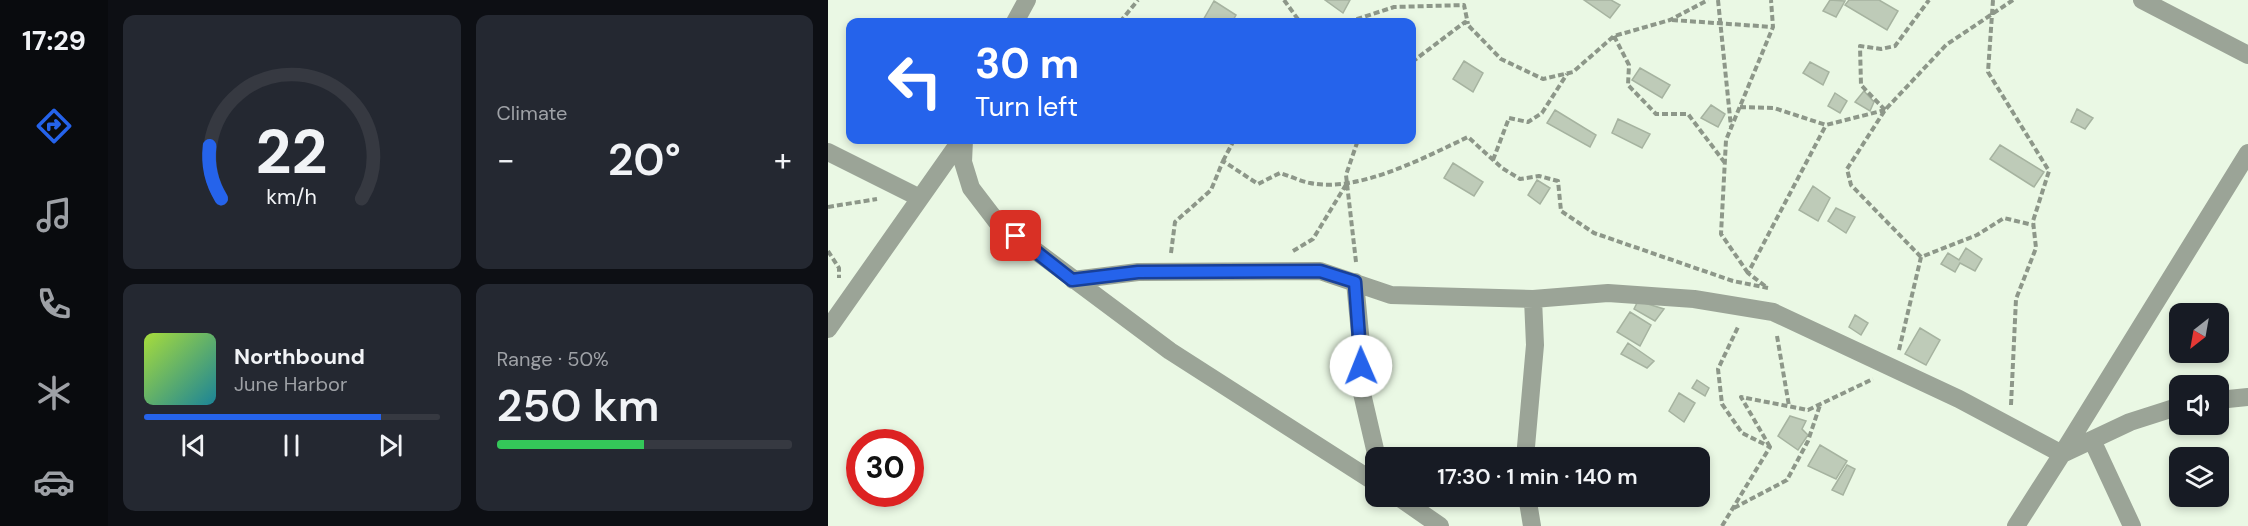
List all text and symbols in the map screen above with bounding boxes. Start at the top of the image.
text: 17:29 [22,23,86,58]
text: 30 m [975,36,1079,91]
icon: left [876,42,954,120]
text: Turn left [975,89,1078,124]
text: Climate [497,100,567,126]
icon: directions [33,105,75,147]
text: 22 [256,111,328,192]
text: 20° [608,130,681,189]
text: − [497,138,515,181]
text: + [774,138,792,181]
text: km/h [266,183,317,211]
icon: music [33,194,75,236]
pin [990,210,1041,261]
icon: arrive [999,219,1032,252]
icon: phone [33,283,75,325]
north arrow [2169,303,2229,363]
map controls [2169,303,2229,507]
position arrow [1329,334,1393,398]
text: Northbound [234,342,365,371]
text: Range · 50% [497,346,609,372]
text: June Harbor [234,371,347,397]
icon: climate [33,372,75,414]
button: sound [2169,375,2229,435]
text: 250 km [497,376,659,435]
icon: previous [177,429,210,462]
icon: pause [275,429,308,462]
icon: next [374,429,407,462]
speed limit sign: 30 [846,429,924,507]
button: layers [2169,447,2229,507]
icon: car [33,461,75,503]
text: 17:30 · 1 min · 140 m [1437,462,1638,491]

